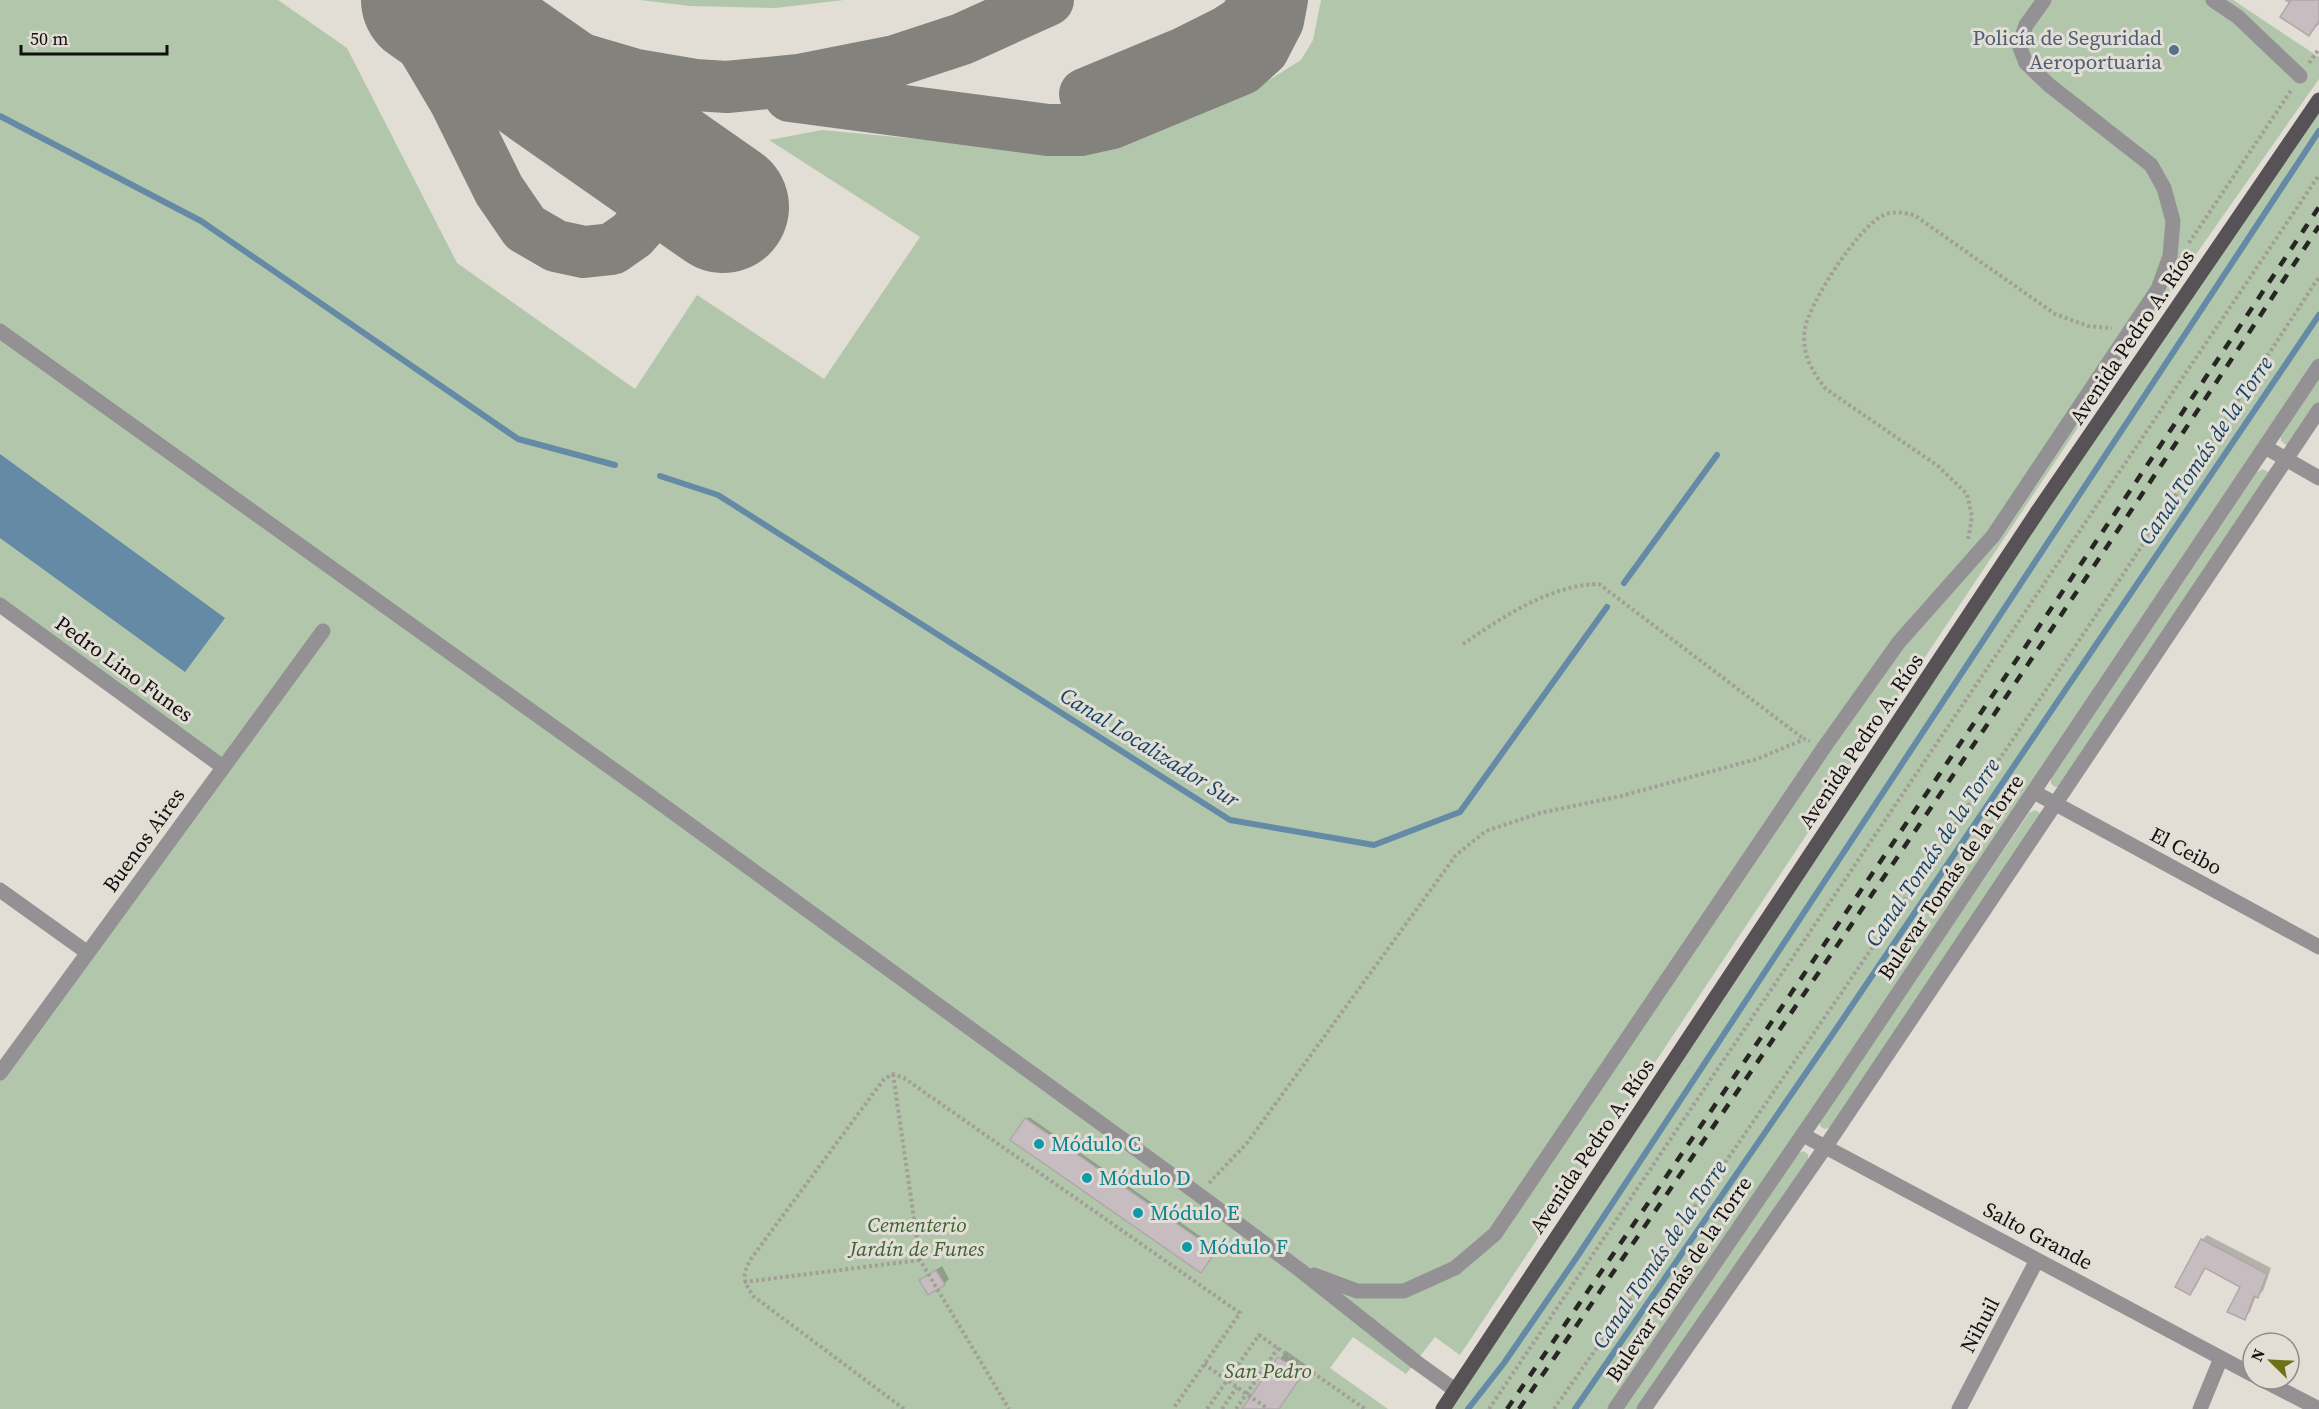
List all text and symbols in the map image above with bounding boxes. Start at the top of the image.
scale bar [21,18,166,56]
place label: Policía de Seguridad Aeroportuaria [1973,23,2162,76]
text: 50 m [30,26,68,51]
marker: Policía de Seguridad Aeroportuaria [2167,43,2181,57]
street label: Avenida Pedro A. Ríos [2062,244,2201,430]
water label: Canal Tomás de la Torre [2131,350,2279,550]
street label: Pedro Lino Funes [49,609,199,729]
street label: Avenida Pedro A. Ríos [1791,648,1930,834]
water label: Canal Localizador Sur [1055,680,1246,815]
water label: Canal Tomás de la Torre [1858,752,2006,952]
street label: Bulevar Tomás de la Torre [1871,768,2030,985]
street label: Buenos Aires [96,782,191,898]
street label: El Ceibo [2145,820,2227,882]
street label: Avenida Pedro A. Ríos [1522,1053,1661,1239]
place label: Módulo C [1051,1129,1141,1158]
marker: Módulo C [1032,1137,1046,1151]
water label: Canal Tomás de la Torre [1585,1154,1733,1354]
place label: Módulo D [1099,1163,1191,1192]
street label: Bulevar Tomás de la Torre [1599,1170,1758,1387]
marker: Módulo D [1080,1171,1094,1185]
street label: Salto Grande [1979,1195,2098,1276]
place label: Módulo E [1150,1198,1239,1227]
marker: Módulo E [1131,1206,1145,1220]
park label: Cementerio Jardín de Funes [847,1210,985,1263]
place label: Módulo F [1199,1232,1288,1261]
marker: Módulo F [1180,1240,1194,1254]
street label: Nihuil [1953,1292,2006,1358]
north arrow [2241,1331,2301,1391]
text: N [2245,1345,2270,1365]
park label: San Pedro [1224,1356,1312,1385]

